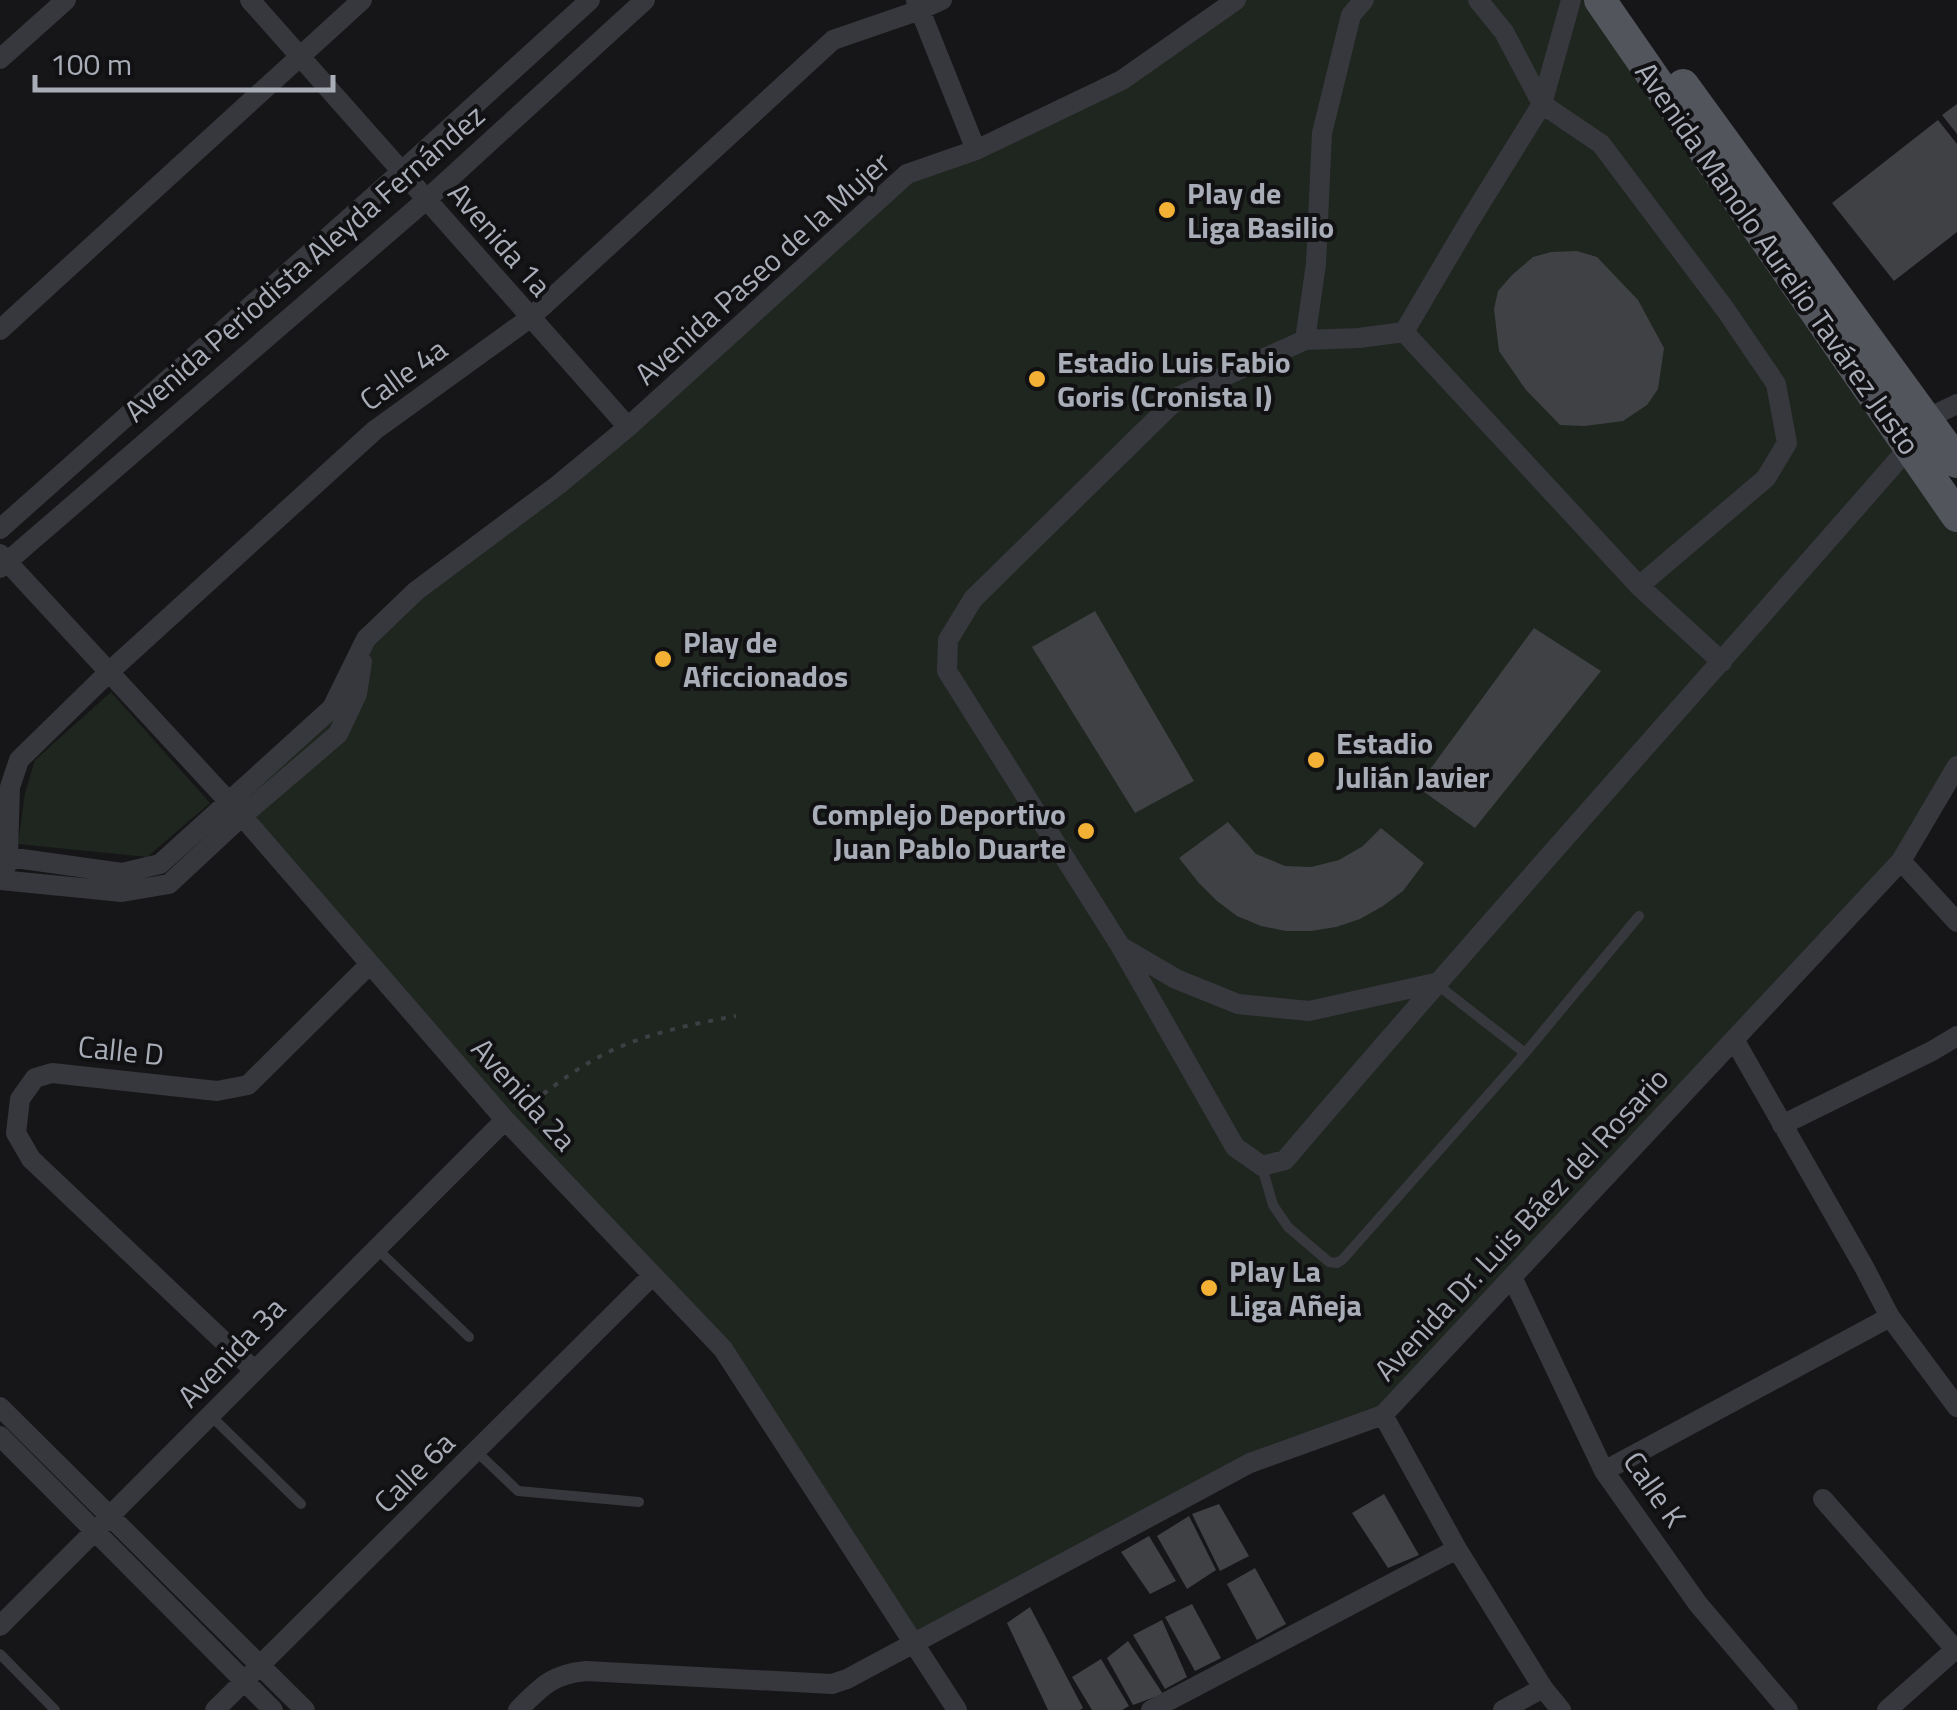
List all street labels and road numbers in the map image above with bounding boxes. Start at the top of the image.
street label: Avenida Manolo Aurelio Tavárez Justo [1624,52,1932,464]
street label: Avenida Periodista Aleyda Fernández [113,93,495,433]
street label: Avenida Paseo de la Mujer [624,140,900,396]
street label: Avenida 1a [437,172,563,306]
street label: Calle 4a [350,326,456,422]
street label: Calle D [76,1023,166,1077]
street label: Avenida 2a [461,1027,587,1161]
street label: Avenida Dr. Luis Báez del Rosario [1363,1057,1679,1391]
street label: Avenida 3a [166,1286,296,1418]
street label: Calle 6a [363,1421,465,1523]
street label: Calle K [1612,1441,1698,1537]

